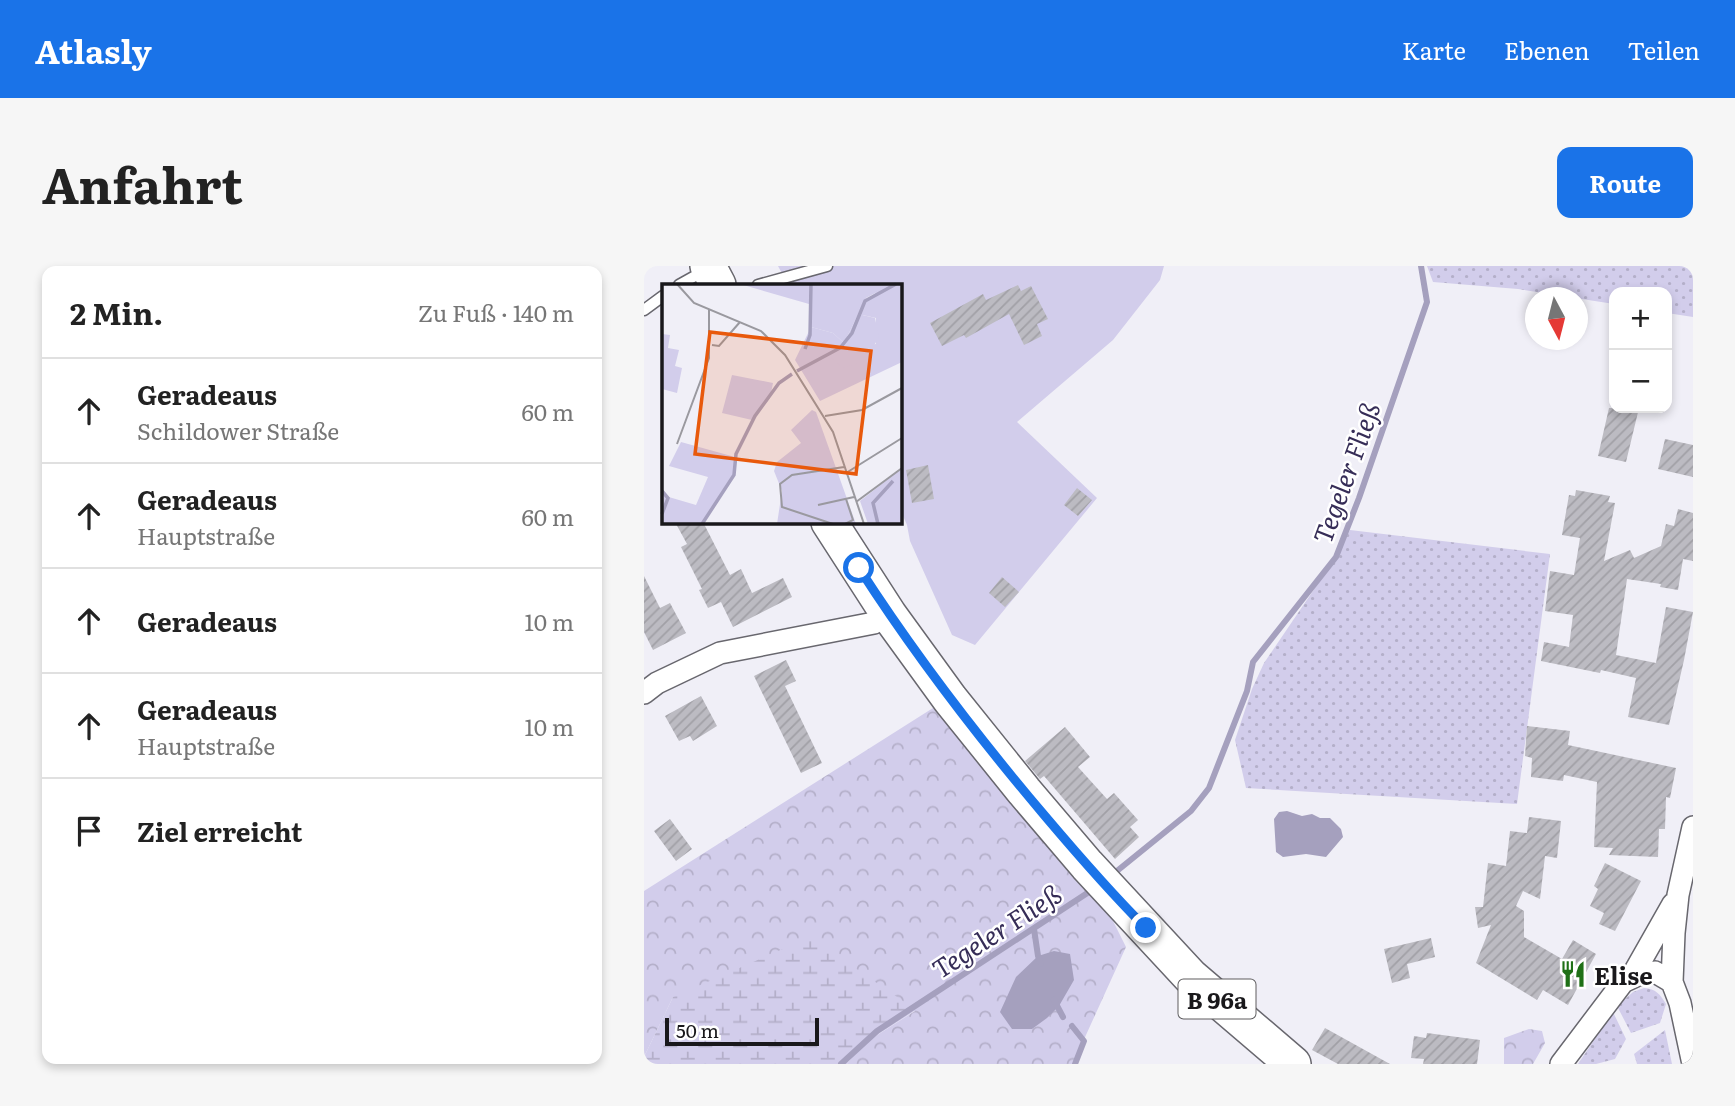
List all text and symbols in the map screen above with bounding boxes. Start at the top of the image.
text: Atlasly [35,25,152,74]
text: Karte [1402,32,1466,67]
text: Ebenen [1504,32,1590,67]
text: Teilen [1628,32,1700,67]
text: Anfahrt [42,146,243,219]
button: Route [1557,147,1693,218]
inset map [662,284,901,523]
north arrow [1525,287,1588,350]
map controls [1609,287,1672,413]
button: + [1609,287,1672,350]
text: 2 Min. [70,290,163,334]
text: Zu Fuß · 140 m [418,295,574,329]
button: − [1609,350,1672,413]
text: Geradeaus [137,374,277,413]
icon: ahead [70,392,108,430]
text: 60 m [521,394,574,428]
water label: Tegeler Fließ [1301,396,1389,548]
text: Schildower Straße [137,413,339,447]
text: Geradeaus [137,479,277,518]
icon: ahead [70,497,108,535]
text: 60 m [521,499,574,533]
text: Hauptstraße [137,518,275,552]
route start [843,552,874,583]
text: Geradeaus [137,601,277,640]
icon: ahead [70,602,108,640]
text: 10 m [524,604,574,638]
text: Geradeaus [137,689,277,728]
icon: ahead [70,707,108,745]
text: 10 m [524,709,574,743]
text: Hauptstraße [137,728,275,762]
text: Ziel erreicht [137,811,302,850]
icon: arrive [70,812,108,850]
water label: Tegeler Fließ [923,873,1069,987]
route end [1130,912,1161,943]
place label: Elise [1594,957,1653,992]
restaurant icon: Elise [1558,959,1588,989]
road number: B 96a [1178,979,1256,1018]
scale bar [665,1015,819,1047]
text: 50 m [676,1016,719,1044]

